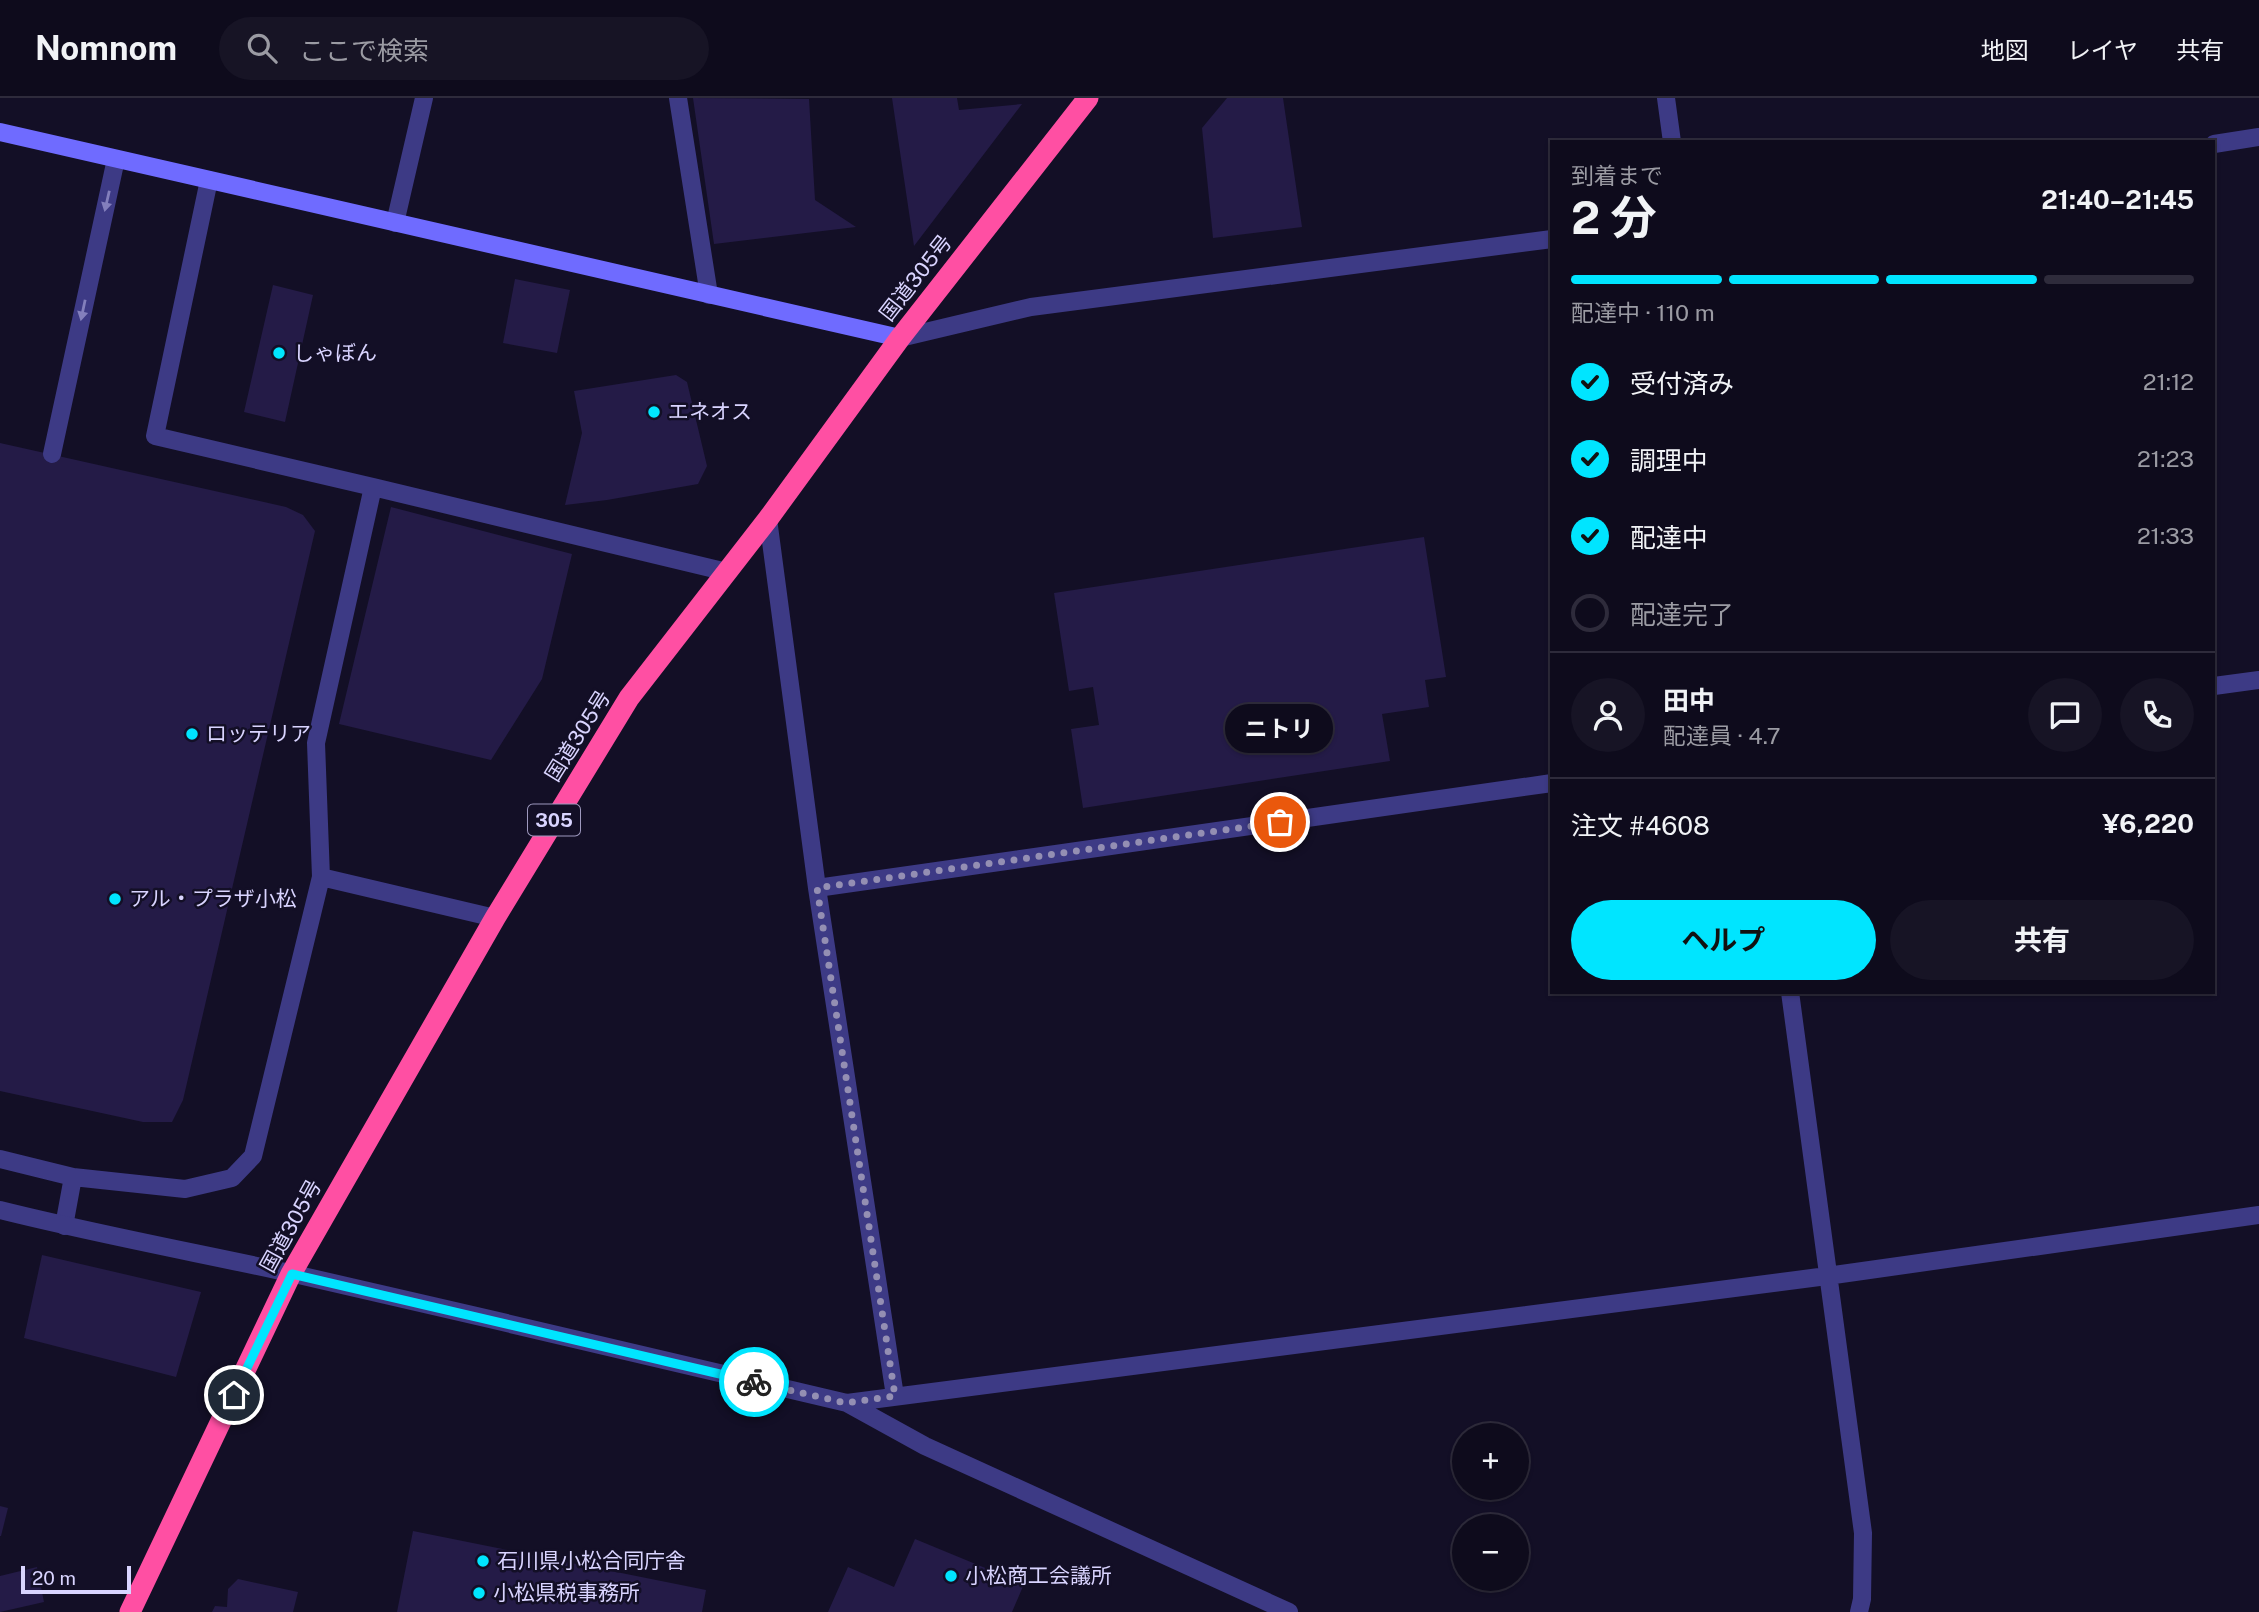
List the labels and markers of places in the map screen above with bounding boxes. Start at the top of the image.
place label: しゃぼん [293,340,377,365]
marker: しゃぼん [271,345,287,361]
place label: エネオス [668,399,752,424]
marker: エネオス [646,404,662,420]
callout: ニトリ [1226,703,1334,752]
place label: ロッテリア [206,721,311,746]
marker: ロッテリア [184,726,200,742]
pin [1250,792,1310,852]
place label: アル・プラザ小松 [129,886,297,911]
marker: アル・プラザ小松 [107,891,123,907]
pin [204,1365,264,1425]
place label: 石川県小松合同庁舎 [497,1548,686,1573]
marker: 石川県小松合同庁舎 [475,1553,491,1569]
place label: 小松商工会議所 [965,1563,1112,1588]
marker: 小松商工会議所 [943,1568,959,1584]
place label: 小松県税事務所 [493,1580,640,1605]
marker: 小松県税事務所 [471,1585,487,1601]

